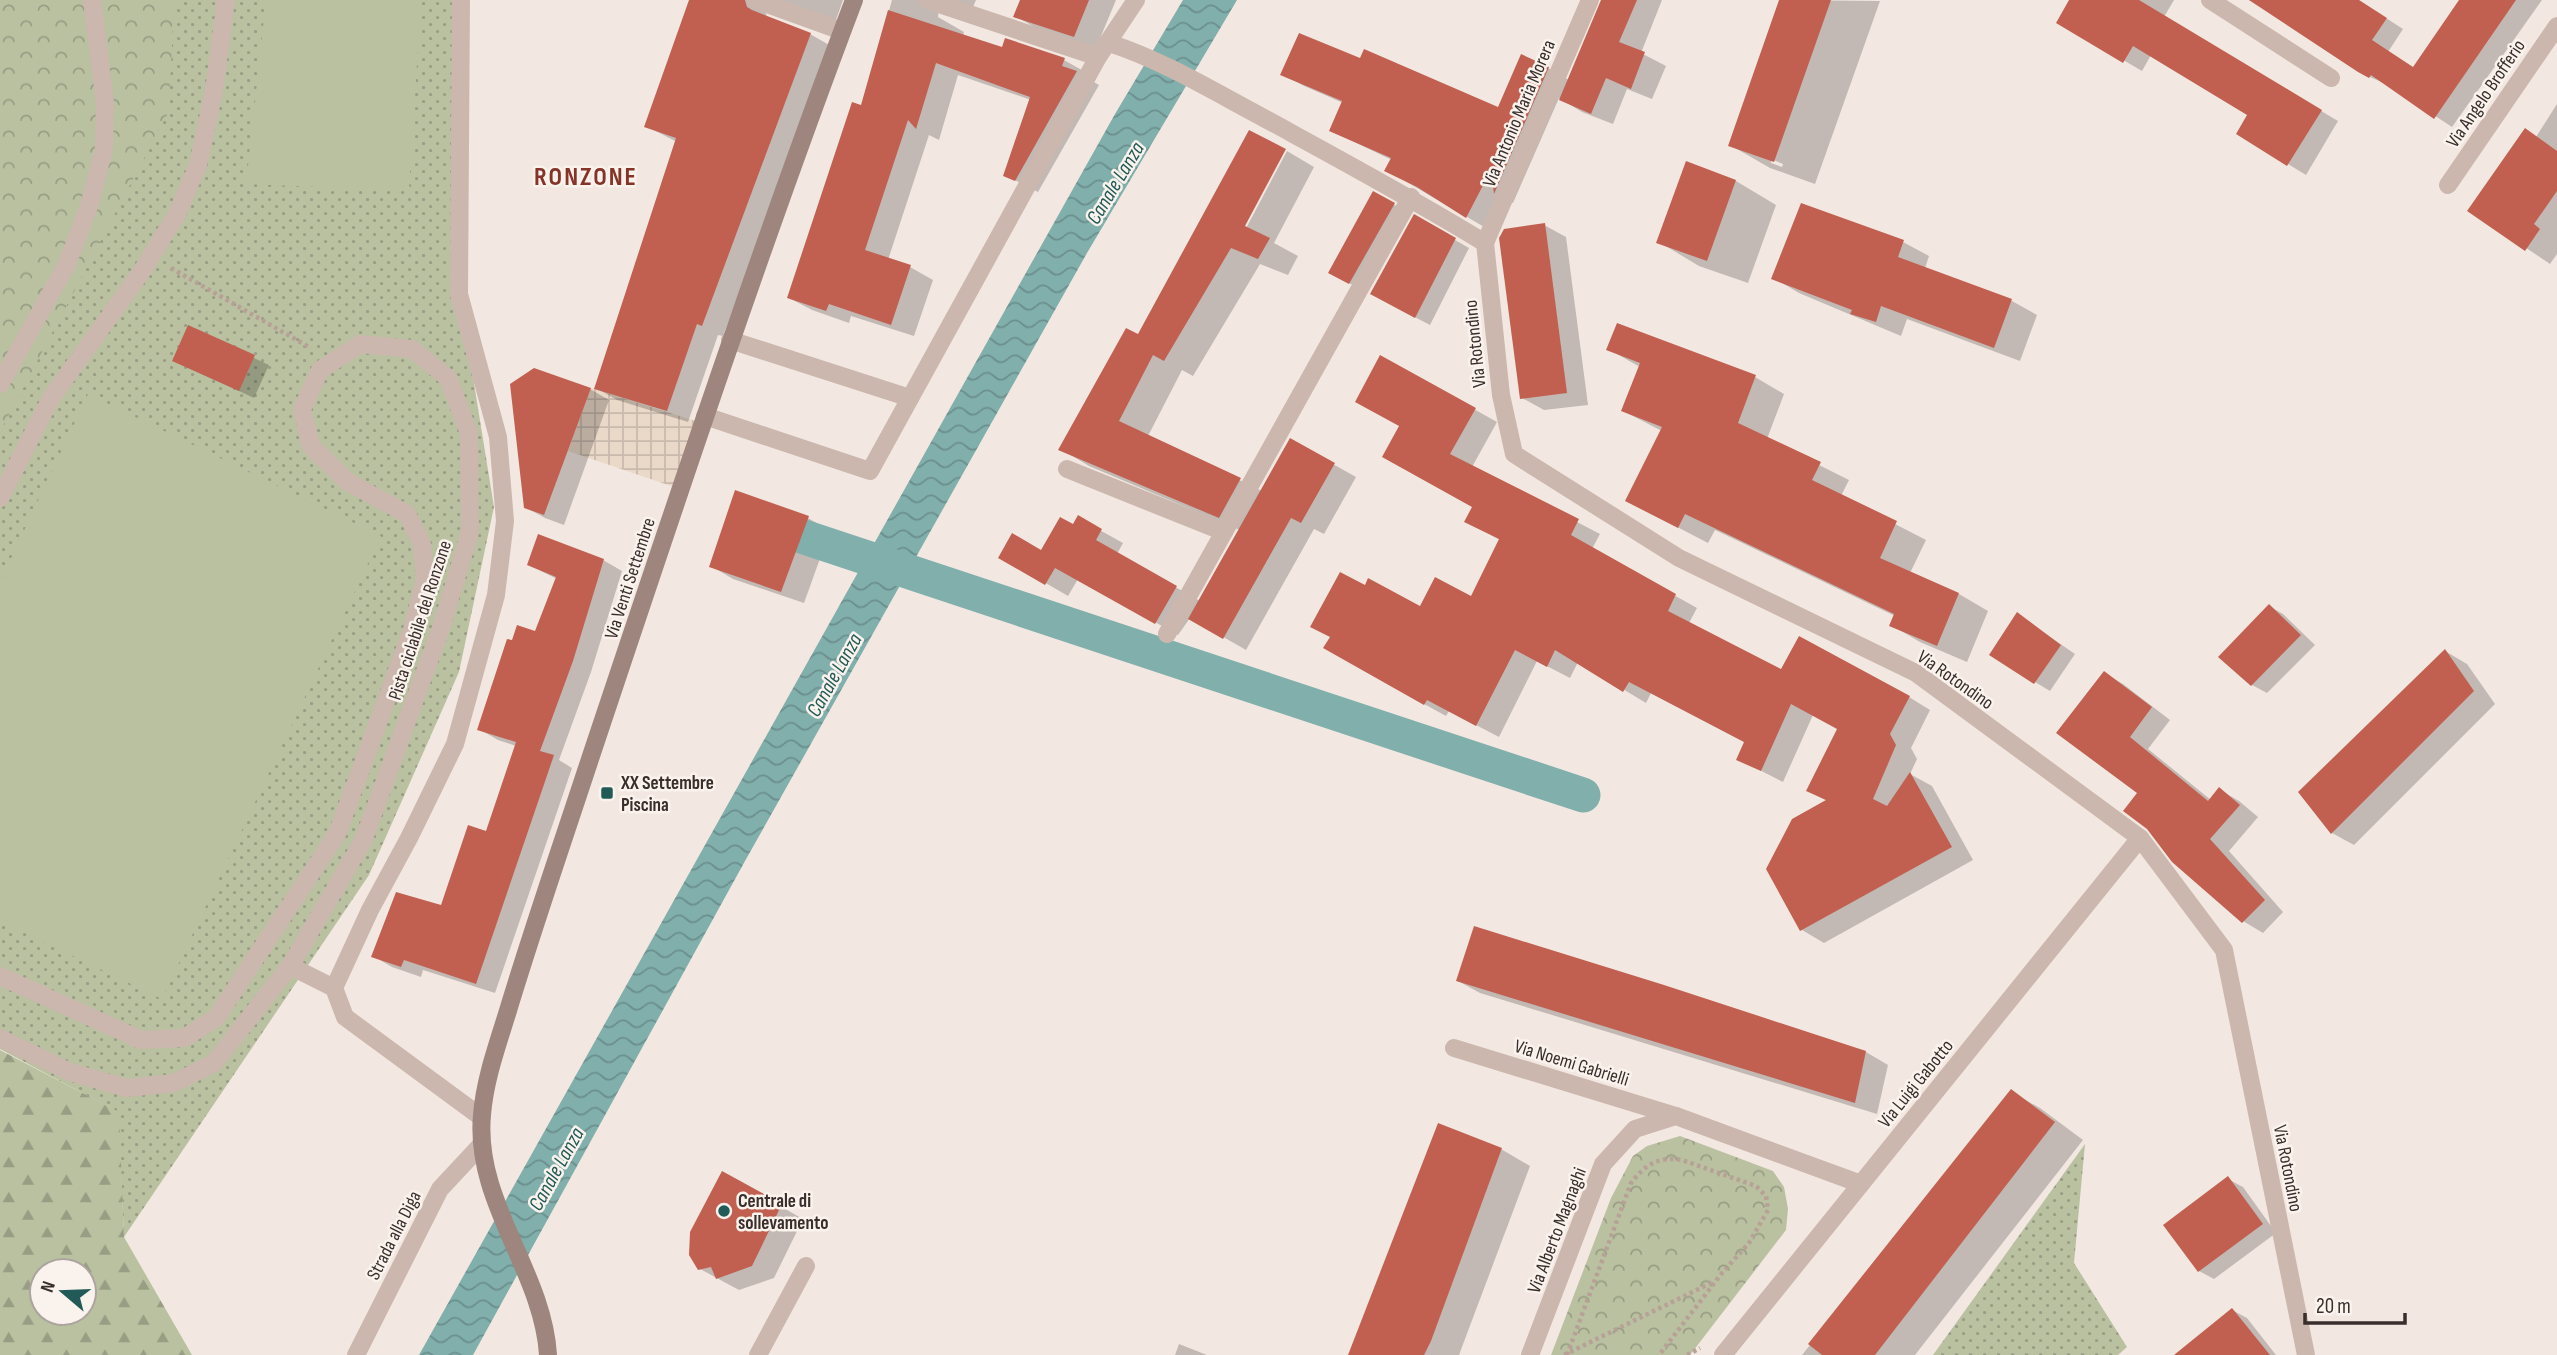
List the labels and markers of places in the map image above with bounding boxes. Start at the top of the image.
place label: XX Settembre Piscina [620,772,714,817]
marker: XX Settembre Piscina [599,785,615,801]
place label: Centrale di sollevamento [738,1190,828,1235]
marker: Centrale di sollevamento [716,1203,732,1219]

